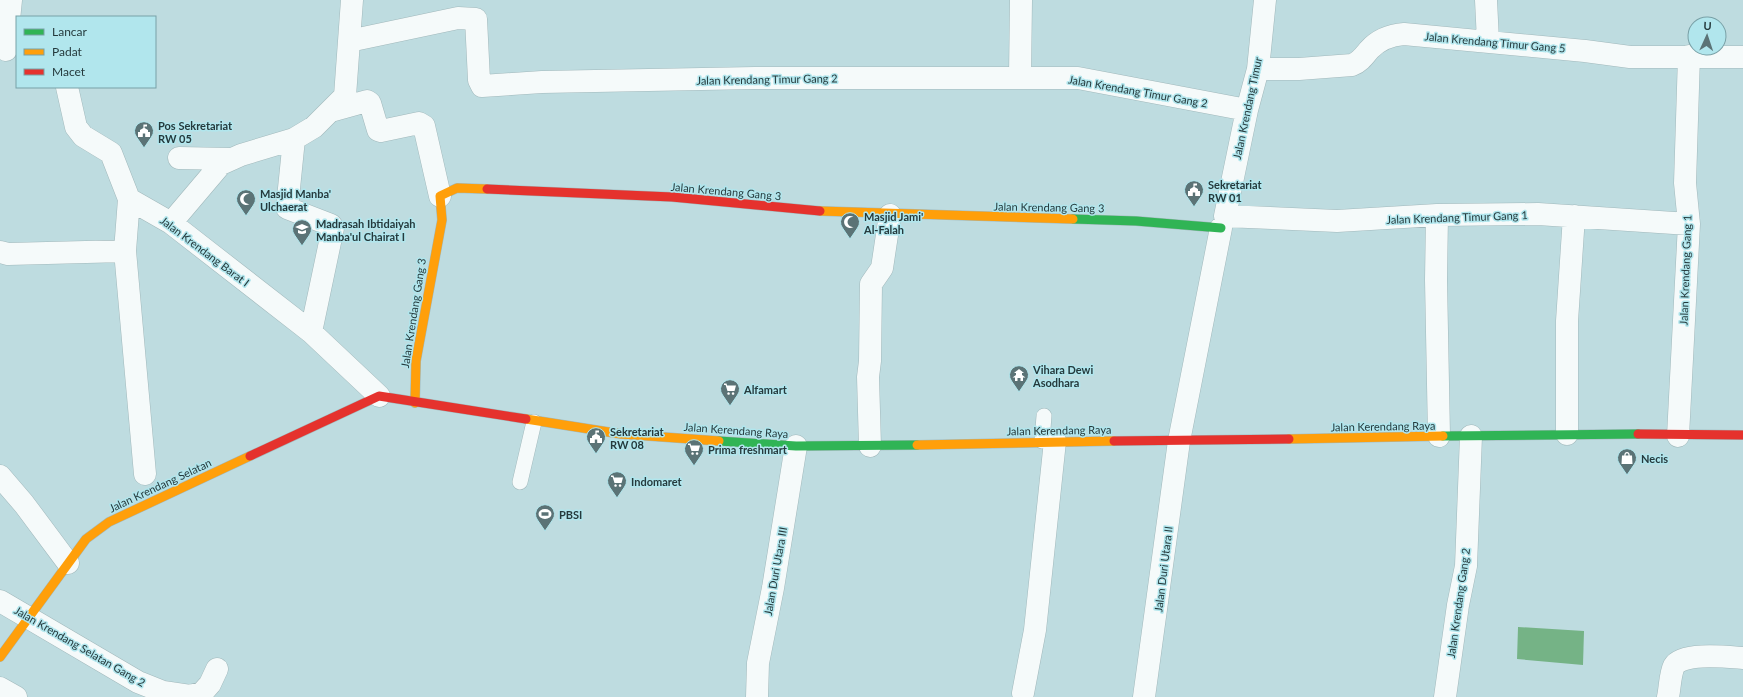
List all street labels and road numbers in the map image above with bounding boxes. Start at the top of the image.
street label: Jalan Krendang Timur Gang 5 [1424,29,1566,55]
street label: Jalan Krendang Timur [1230,56,1264,160]
street label: Jalan Krendang Timur Gang 2 [696,71,838,87]
street label: Jalan Krendang Timur Gang 2 [1067,72,1209,110]
street label: Jalan Krendang Gang 3 [670,180,782,202]
street label: Jalan Krendang Gang 3 [994,200,1104,214]
street label: Jalan Krendang Timur Gang 1 [1386,208,1528,226]
street label: Jalan Krendang Barat I [158,213,252,289]
street label: Jalan Krendang Gang 1 [1677,214,1693,326]
street label: Jalan Krendang Gang 3 [398,257,428,369]
street label: Jalan Kerendang Raya [1330,419,1436,433]
street label: Jalan Kerendang Raya [683,420,789,440]
street label: Jalan Kerendang Raya [1006,423,1112,437]
street label: Jalan Krendang Selatan [107,456,213,514]
street label: Jalan Duri Utara II [1151,525,1175,613]
street label: Jalan Duri Utara III [761,526,789,616]
street label: Jalan Krendang Gang 2 [1444,547,1472,659]
street label: Jalan Krendang Selatan Gang 2 [12,603,148,689]

